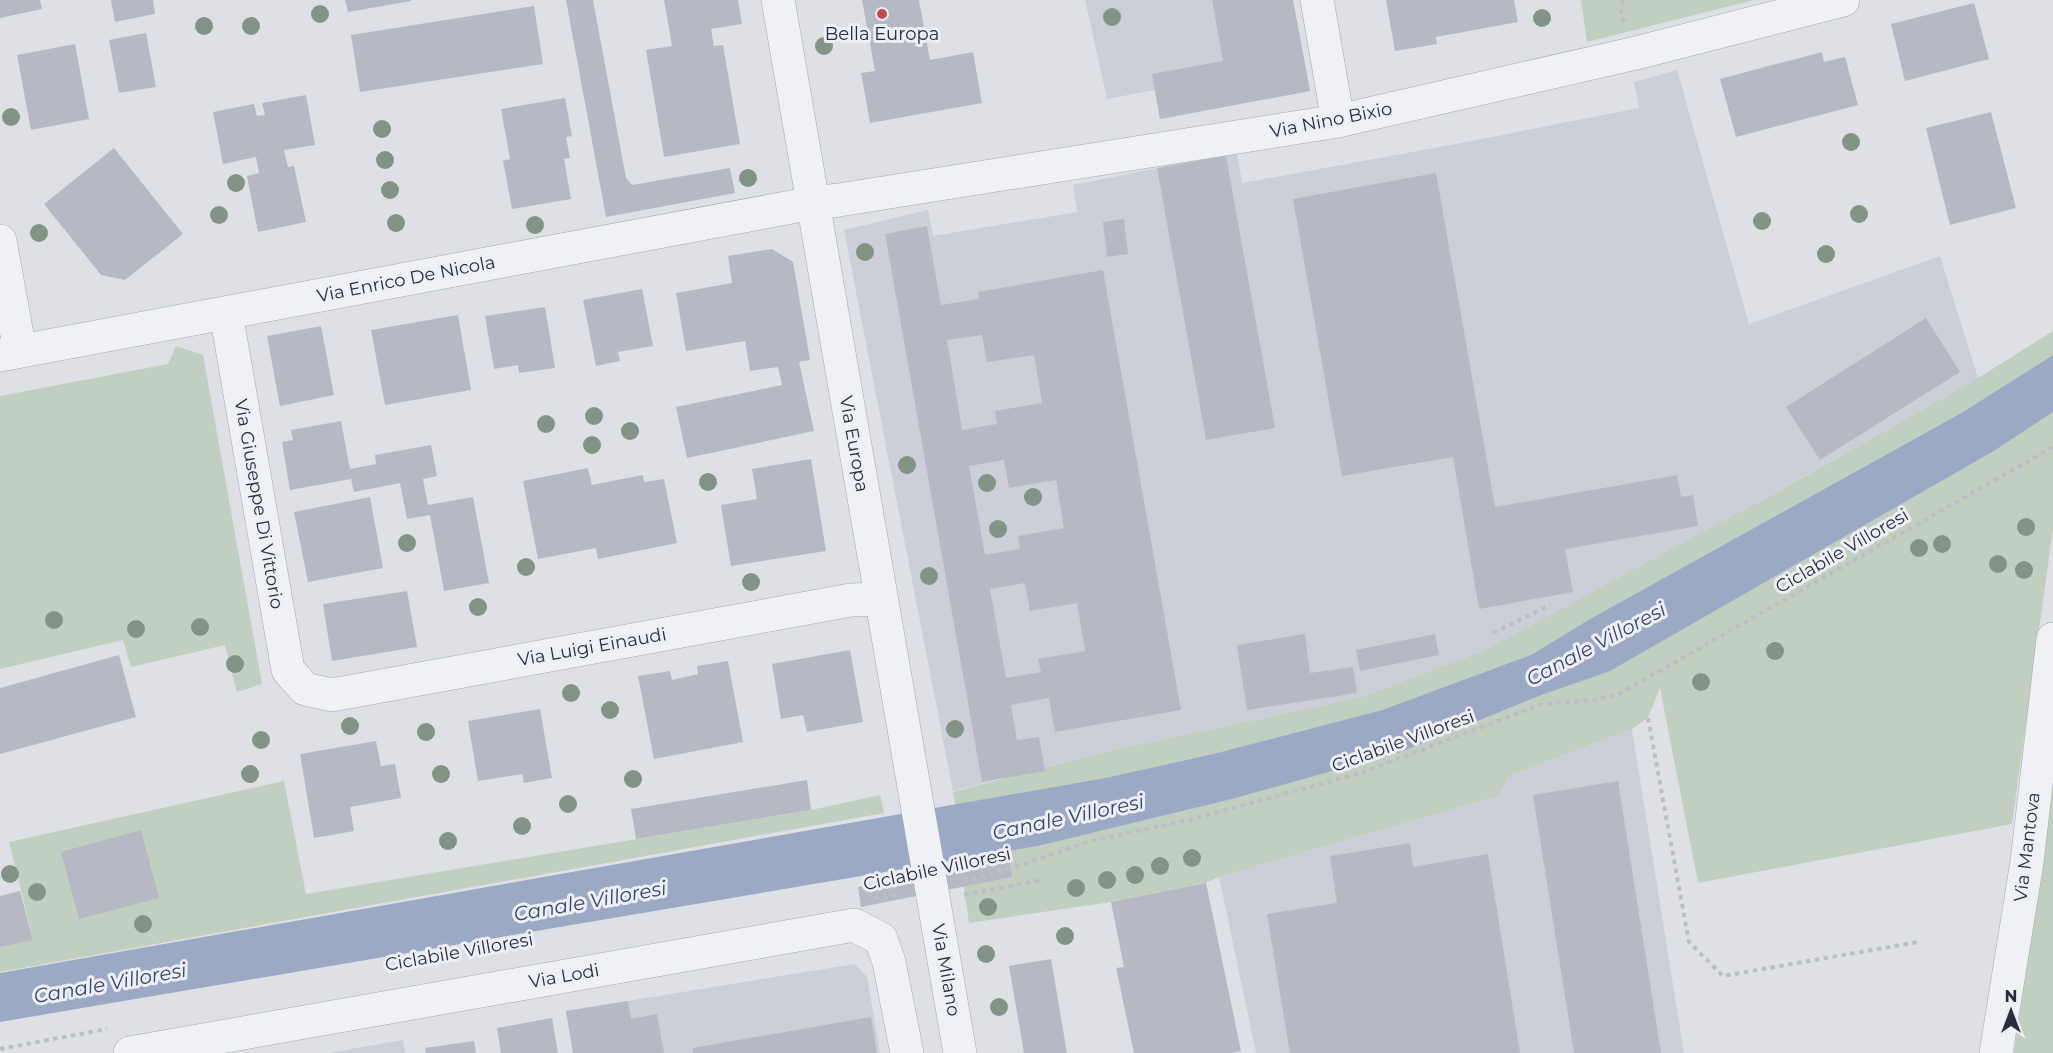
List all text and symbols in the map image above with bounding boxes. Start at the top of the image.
marker: Bella Europa [875,7,889,21]
place label: Bella Europa [825,23,939,45]
street label: Via Nino Bixio [1268,97,1394,143]
street label: Via Enrico De Nicola [315,251,497,307]
street label: Via Europa [835,394,873,494]
street label: Via Giuseppe Di Vittorio [230,397,288,611]
street label: Ciclabile Villoresi [1772,504,1912,598]
water label: Canale Villoresi [1522,597,1670,691]
street label: Via Luigi Einaudi [516,623,668,671]
street label: Ciclabile Villoresi [1329,705,1477,777]
water label: Canale Villoresi [990,789,1147,845]
street label: Via Mantova [2009,791,2045,903]
street label: Ciclabile Villoresi [861,843,1013,895]
water label: Canale Villoresi [512,876,669,926]
street label: Via Milano [927,922,965,1018]
street label: Ciclabile Villoresi [383,928,535,976]
water label: Canale Villoresi [32,958,189,1008]
street label: Via Lodi [527,959,601,993]
north arrow [1981,981,2041,1041]
text: N [2005,987,2017,1006]

